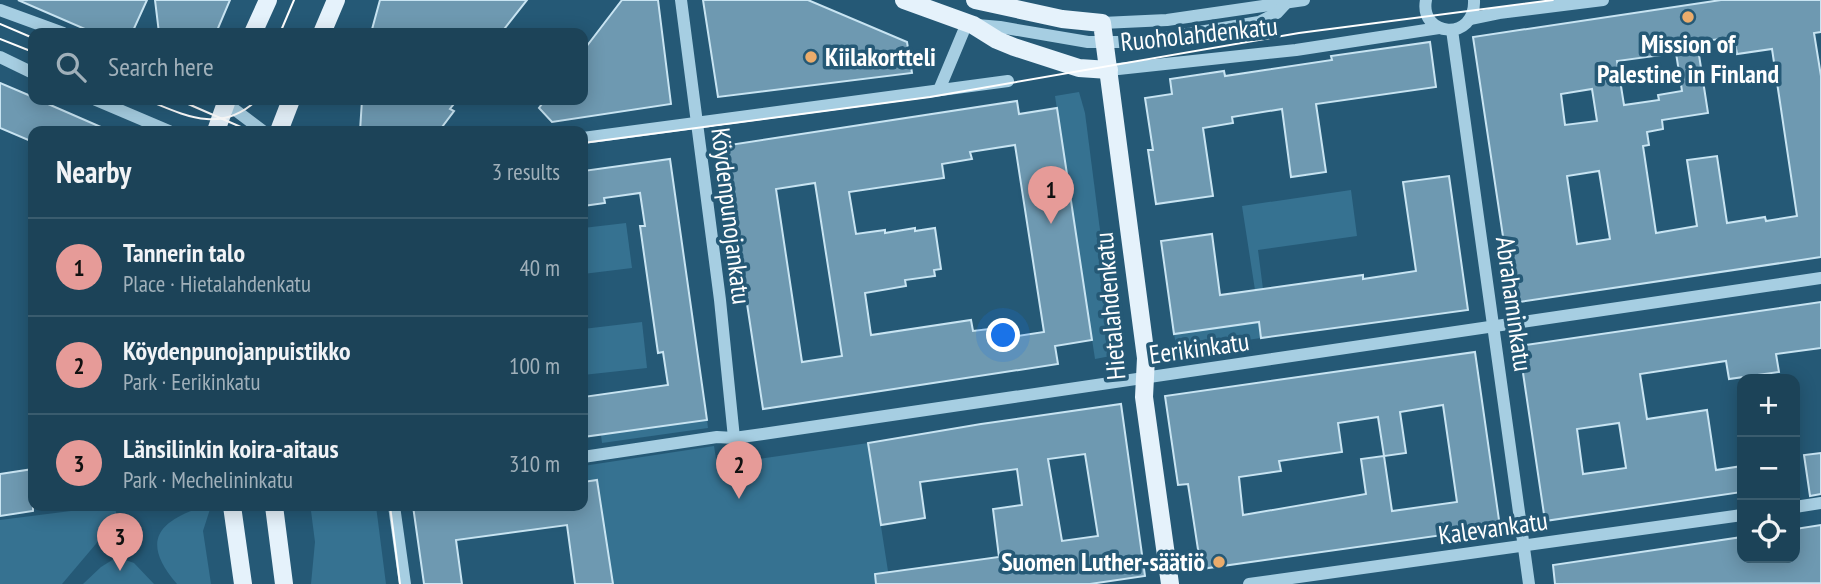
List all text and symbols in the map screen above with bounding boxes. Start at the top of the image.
street label: Ruoholahdenkatu [1119,9,1279,58]
marker: Mission of Palestine in Finland [1680,9,1696,25]
place label: Mission of Palestine in Finland [1597,27,1779,90]
search box [28,28,588,105]
place label: Kiilakortteli [825,40,936,73]
icon: search [52,48,90,86]
marker: Kiilakortteli [803,49,819,65]
text: Search here [108,50,214,83]
street label: Köydenpunojankatu [704,126,759,306]
text: Nearby [56,152,131,191]
text: 3 results [492,157,560,186]
pin: 1 [1028,166,1074,224]
street label: Hietalahdenkatu [1087,231,1132,381]
street label: Abrahaminkatu [1489,234,1540,373]
text: Tannerin talo [123,236,245,269]
text: 1 [74,253,85,282]
text: 40 m [519,253,560,282]
text: Place · Hietalahdenkatu [123,269,311,298]
your location [986,318,1020,352]
street label: Eerikinkatu [1147,324,1251,371]
text: Köydenpunojanpuistikko [123,334,351,367]
text: 2 [74,351,85,380]
text: 100 m [509,351,560,380]
text: Park · Eerikinkatu [123,367,260,396]
map controls [1737,374,1800,563]
button: + [1737,374,1800,437]
text: Länsilinkin koira-aitaus [123,432,339,465]
button: − [1737,437,1800,500]
pin: 2 [716,441,762,499]
text: 3 [74,449,85,478]
text: 310 m [509,449,560,478]
text: Park · Mechelininkatu [123,465,293,494]
button: locate [1737,500,1800,563]
street label: Kalevankatu [1436,504,1550,551]
pin: 3 [97,513,143,571]
place label: Suomen Luther-säätiö [1001,545,1205,578]
marker: Suomen Luther-säätiö [1211,554,1227,570]

